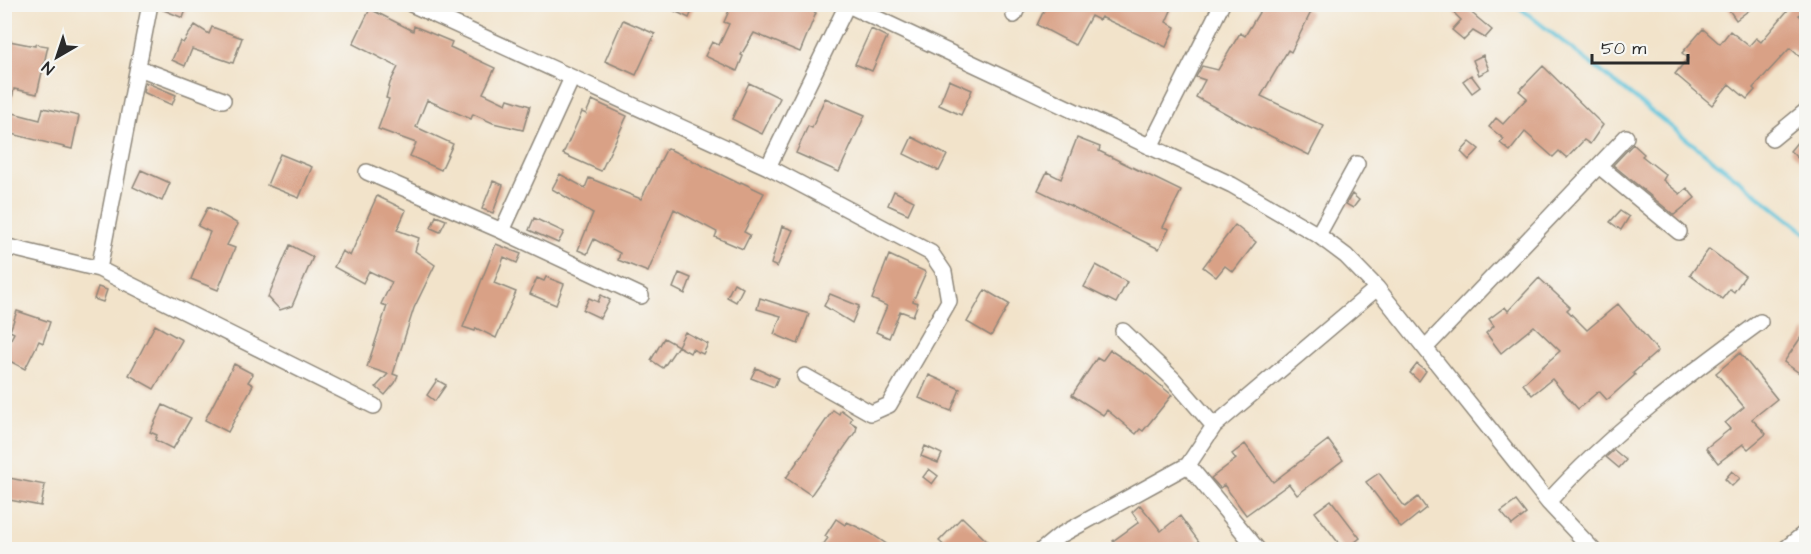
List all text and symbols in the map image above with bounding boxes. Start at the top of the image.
north arrow [27,27,87,87]
scale bar [1592,27,1688,65]
text: 50 m [1601,36,1646,61]
text: N [37,56,59,80]

